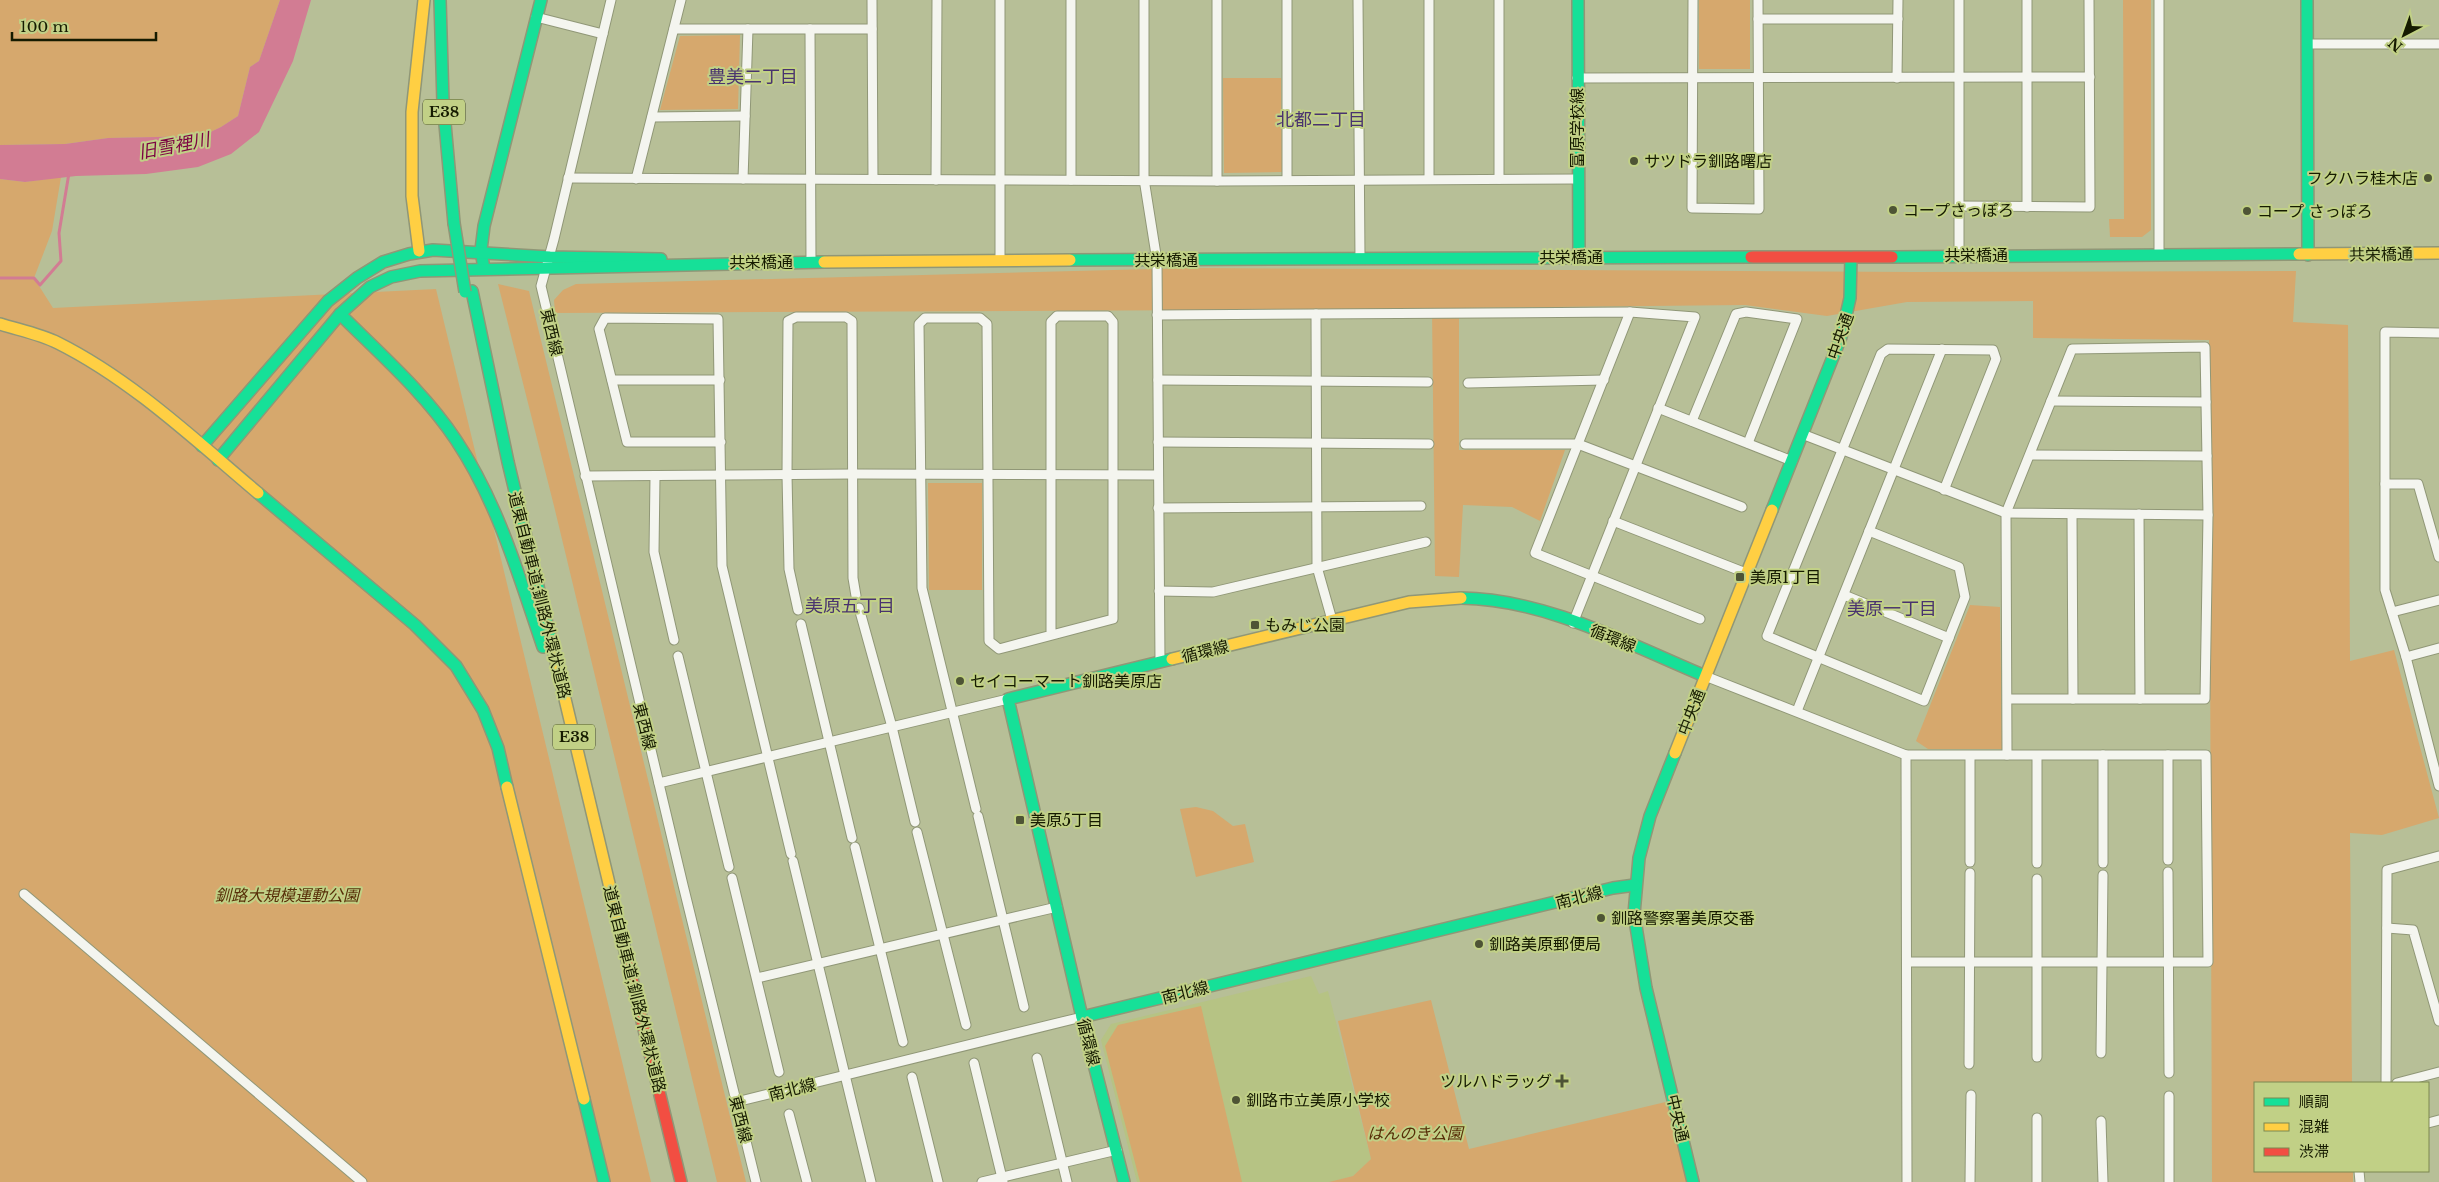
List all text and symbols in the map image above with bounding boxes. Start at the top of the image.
scale bar [12,10,156,42]
north arrow [2379,10,2429,60]
text: 100 m [20,17,69,36]
text: N [2385,34,2406,56]
district label: 豊美二丁目 [708,66,798,88]
street label: 富原学校線 [1567,88,1587,168]
road number: E38 [423,100,465,124]
district label: 北都二丁目 [1276,109,1366,131]
water label: 旧雪裡川 [137,128,213,164]
place label: サツドラ釧路曙店 [1644,151,1772,171]
marker: サツドラ釧路曙店 [1628,155,1640,167]
place label: フクハラ桂木店 [2307,168,2418,188]
marker: フクハラ桂木店 [2422,172,2434,184]
place label: コープさっぽろ [1903,200,2014,220]
place label: コープ さっぽろ [2257,201,2373,221]
marker: コープさっぽろ [1887,204,1899,216]
marker: コープ さっぽろ [2241,205,2253,217]
street label: 共栄橋通 [2349,243,2413,265]
street label: 共栄橋通 [1944,245,2008,265]
street label: 共栄橋通 [1539,247,1603,267]
street label: 共栄橋通 [1134,250,1198,270]
street label: 共栄橋通 [729,252,793,272]
street label: 東西線 [537,306,567,358]
street label: 中央通 [1823,310,1857,362]
street label: 道東自動車道;釧路外環状道路 [505,489,575,701]
place label: 美原1丁目 [1750,567,1821,587]
marker: 美原1丁目 [1734,571,1746,583]
district label: 美原五丁目 [805,595,895,617]
district label: 美原一丁目 [1847,598,1937,620]
place label: もみじ公園 [1265,615,1345,635]
marker: もみじ公園 [1249,619,1261,631]
street label: 循環線 [1587,620,1639,656]
street label: 循環線 [1179,635,1231,667]
place label: セイコーマート釧路美原店 [970,671,1162,691]
marker: セイコーマート釧路美原店 [954,675,966,687]
street label: 中央通 [1673,686,1709,738]
street label: 東西線 [629,700,661,752]
road number: E38 [553,724,595,750]
place label: 美原5丁目 [1030,810,1103,830]
marker: 美原5丁目 [1014,814,1026,826]
street label: 南北線 [1553,881,1605,913]
street label: 道東自動車道;釧路外環状道路 [600,883,670,1095]
park label: 釧路大規模運動公園 [215,885,361,905]
place label: 釧路警察署美原交番 [1611,908,1755,928]
marker: 釧路警察署美原交番 [1595,912,1607,924]
place label: 釧路美原郵便局 [1489,934,1601,954]
marker: 釧路美原郵便局 [1473,938,1485,950]
street label: 南北線 [1159,976,1211,1008]
street label: 循環線 [1073,1016,1105,1068]
place label: ツルハドラッグ [1440,1071,1552,1091]
street label: 南北線 [766,1073,818,1105]
marker: ツルハドラッグ [1556,1075,1568,1087]
legend [2254,1082,2429,1172]
place label: 釧路市立美原小学校 [1246,1090,1390,1110]
street label: 中央通 [1663,1092,1693,1144]
text: 順調 [2299,1092,2329,1111]
street label: 東西線 [725,1093,757,1145]
marker: 釧路市立美原小学校 [1230,1094,1242,1106]
text: 混雑 [2299,1117,2329,1136]
park label: はんのき公園 [1367,1123,1465,1143]
text: 渋滞 [2299,1142,2329,1161]

